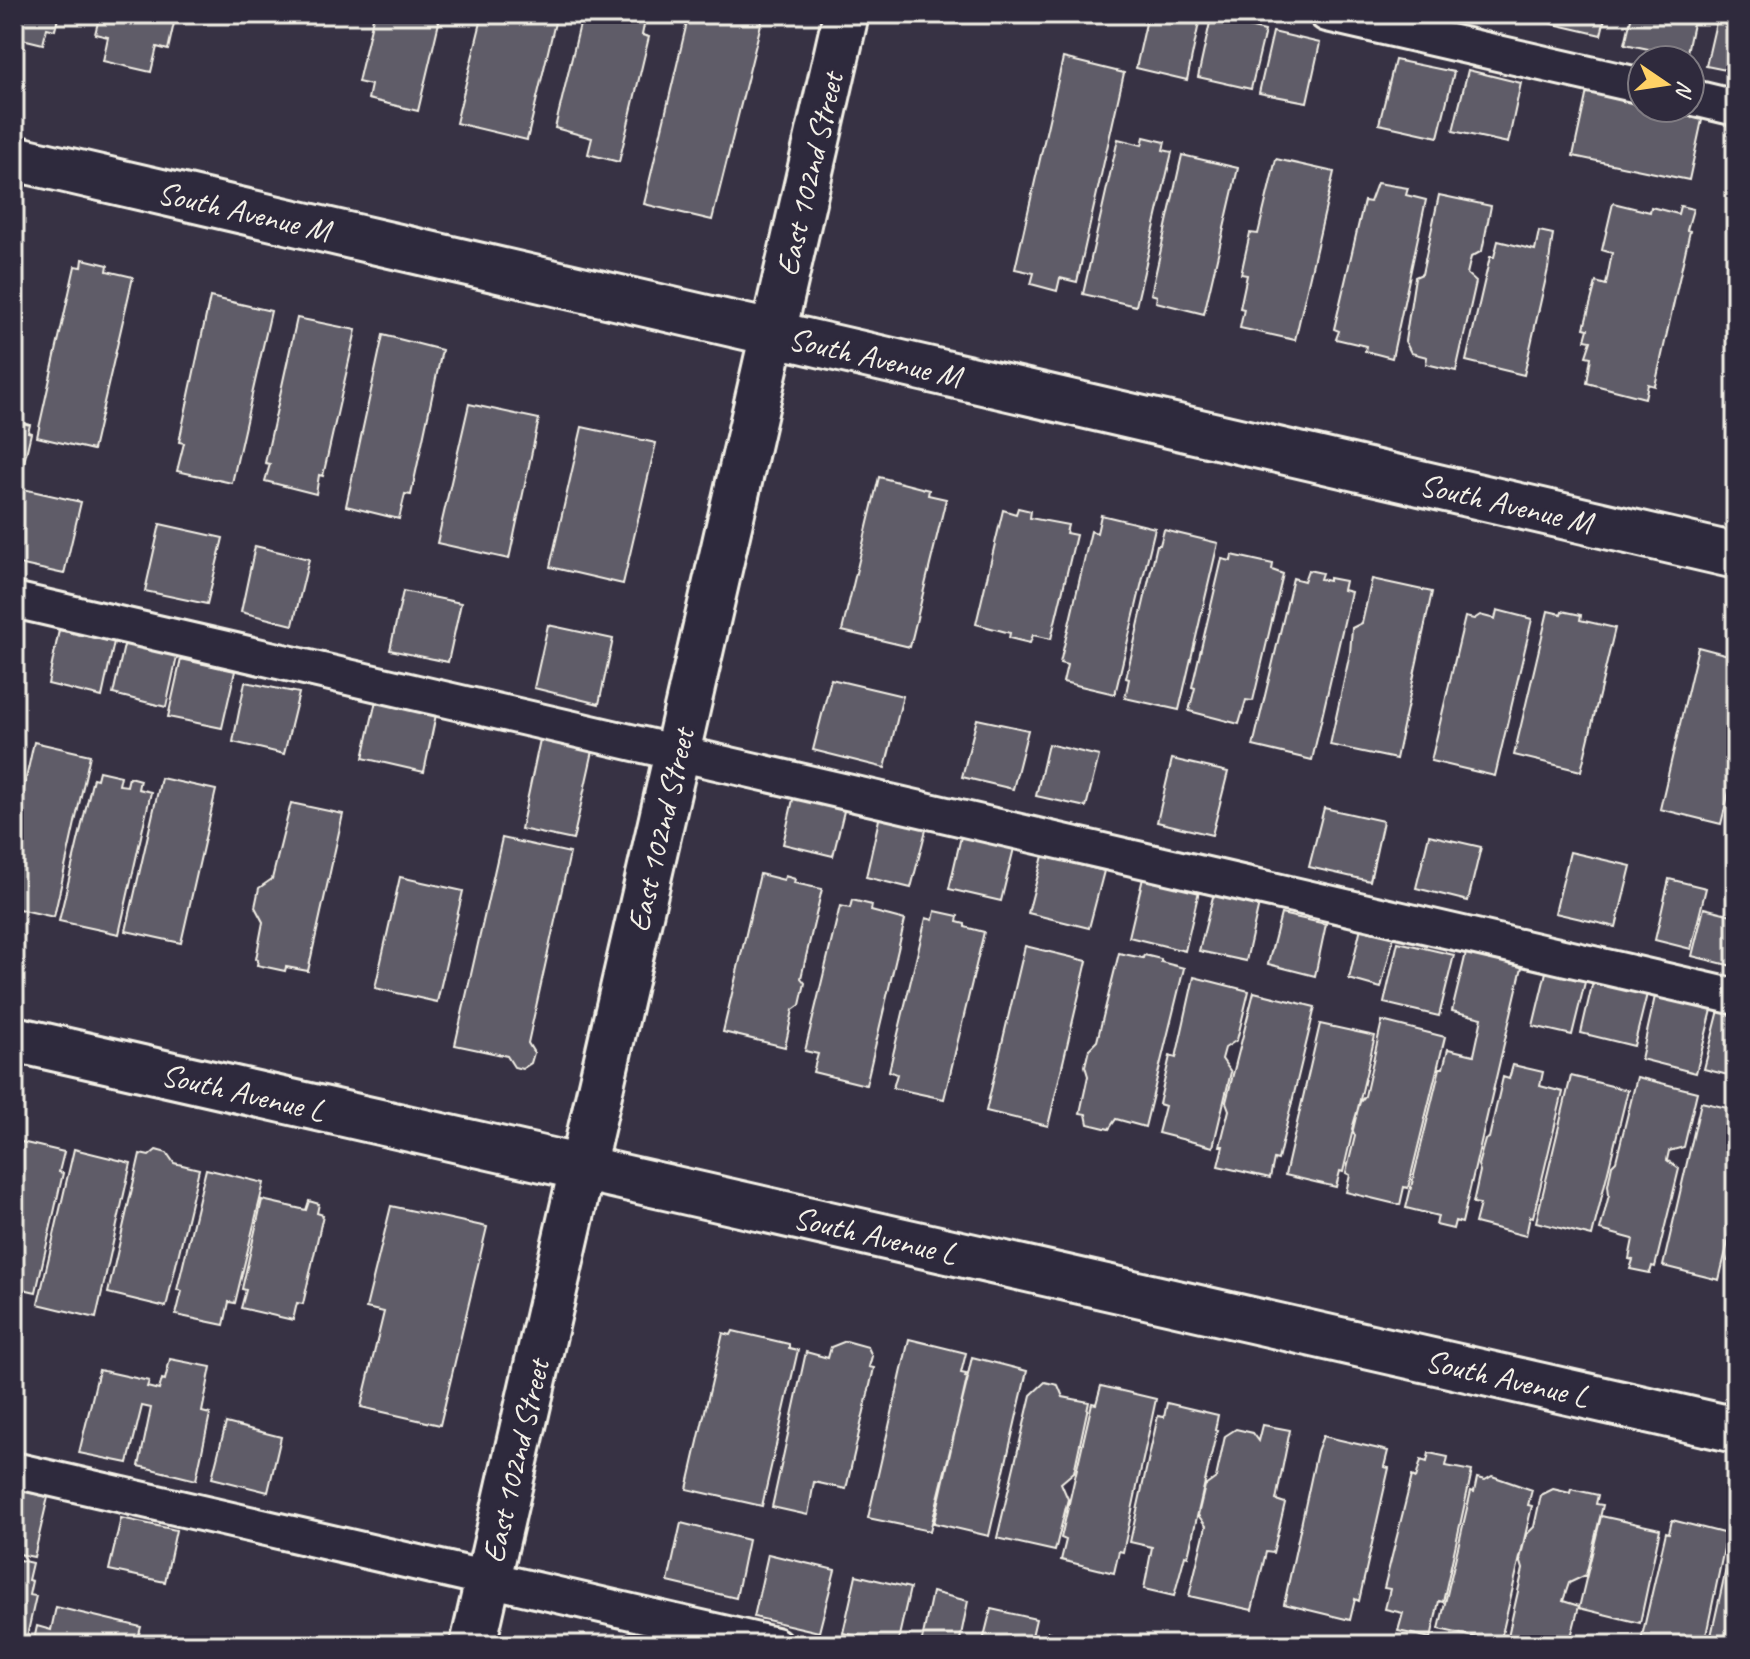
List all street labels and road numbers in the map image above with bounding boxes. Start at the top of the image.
street label: East 102nd Street [766,65,854,280]
street label: South Avenue M [154,172,337,252]
street label: South Avenue M [785,318,968,398]
street label: South Avenue M [1416,464,1599,544]
street label: East 102nd Street [617,721,705,936]
street label: South Avenue L [157,1054,330,1131]
street label: South Avenue L [789,1197,962,1274]
street label: South Avenue L [1421,1340,1594,1417]
street label: East 102nd Street [472,1352,560,1567]

